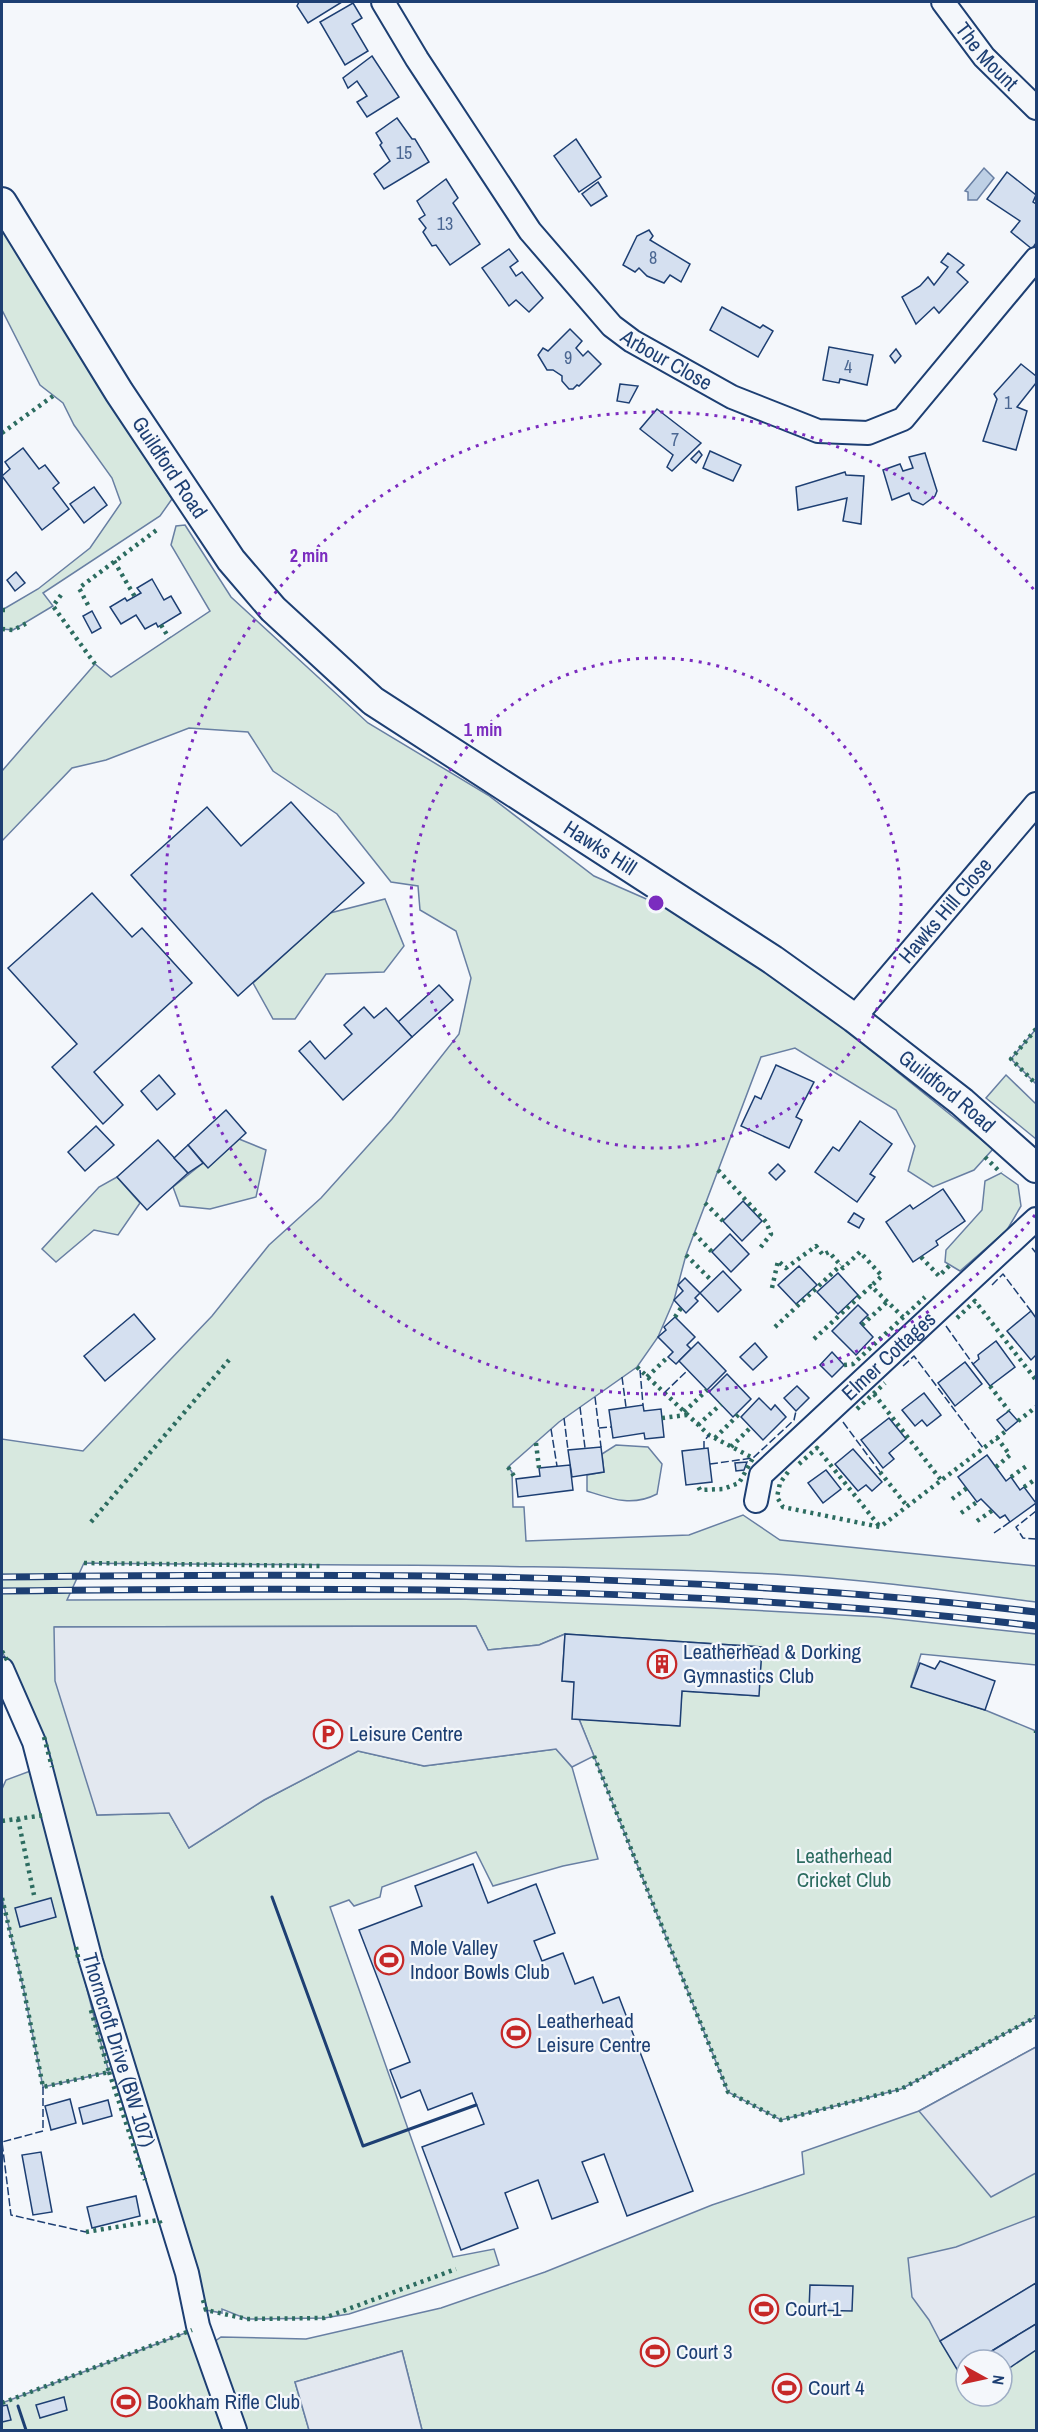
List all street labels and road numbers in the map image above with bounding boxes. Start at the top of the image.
street label: The Mount [949,16,1025,97]
street label: Arbour Close [614,322,718,397]
street label: Guildford Road [125,411,214,524]
street label: Hawks Hill [558,813,642,882]
street label: Hawks Hill Close [892,851,998,969]
street label: Guildford Road [893,1043,1002,1139]
street label: Elmer Cottages [835,1305,942,1407]
street label: Thorncroft Drive (BW 107) [75,1949,162,2151]

